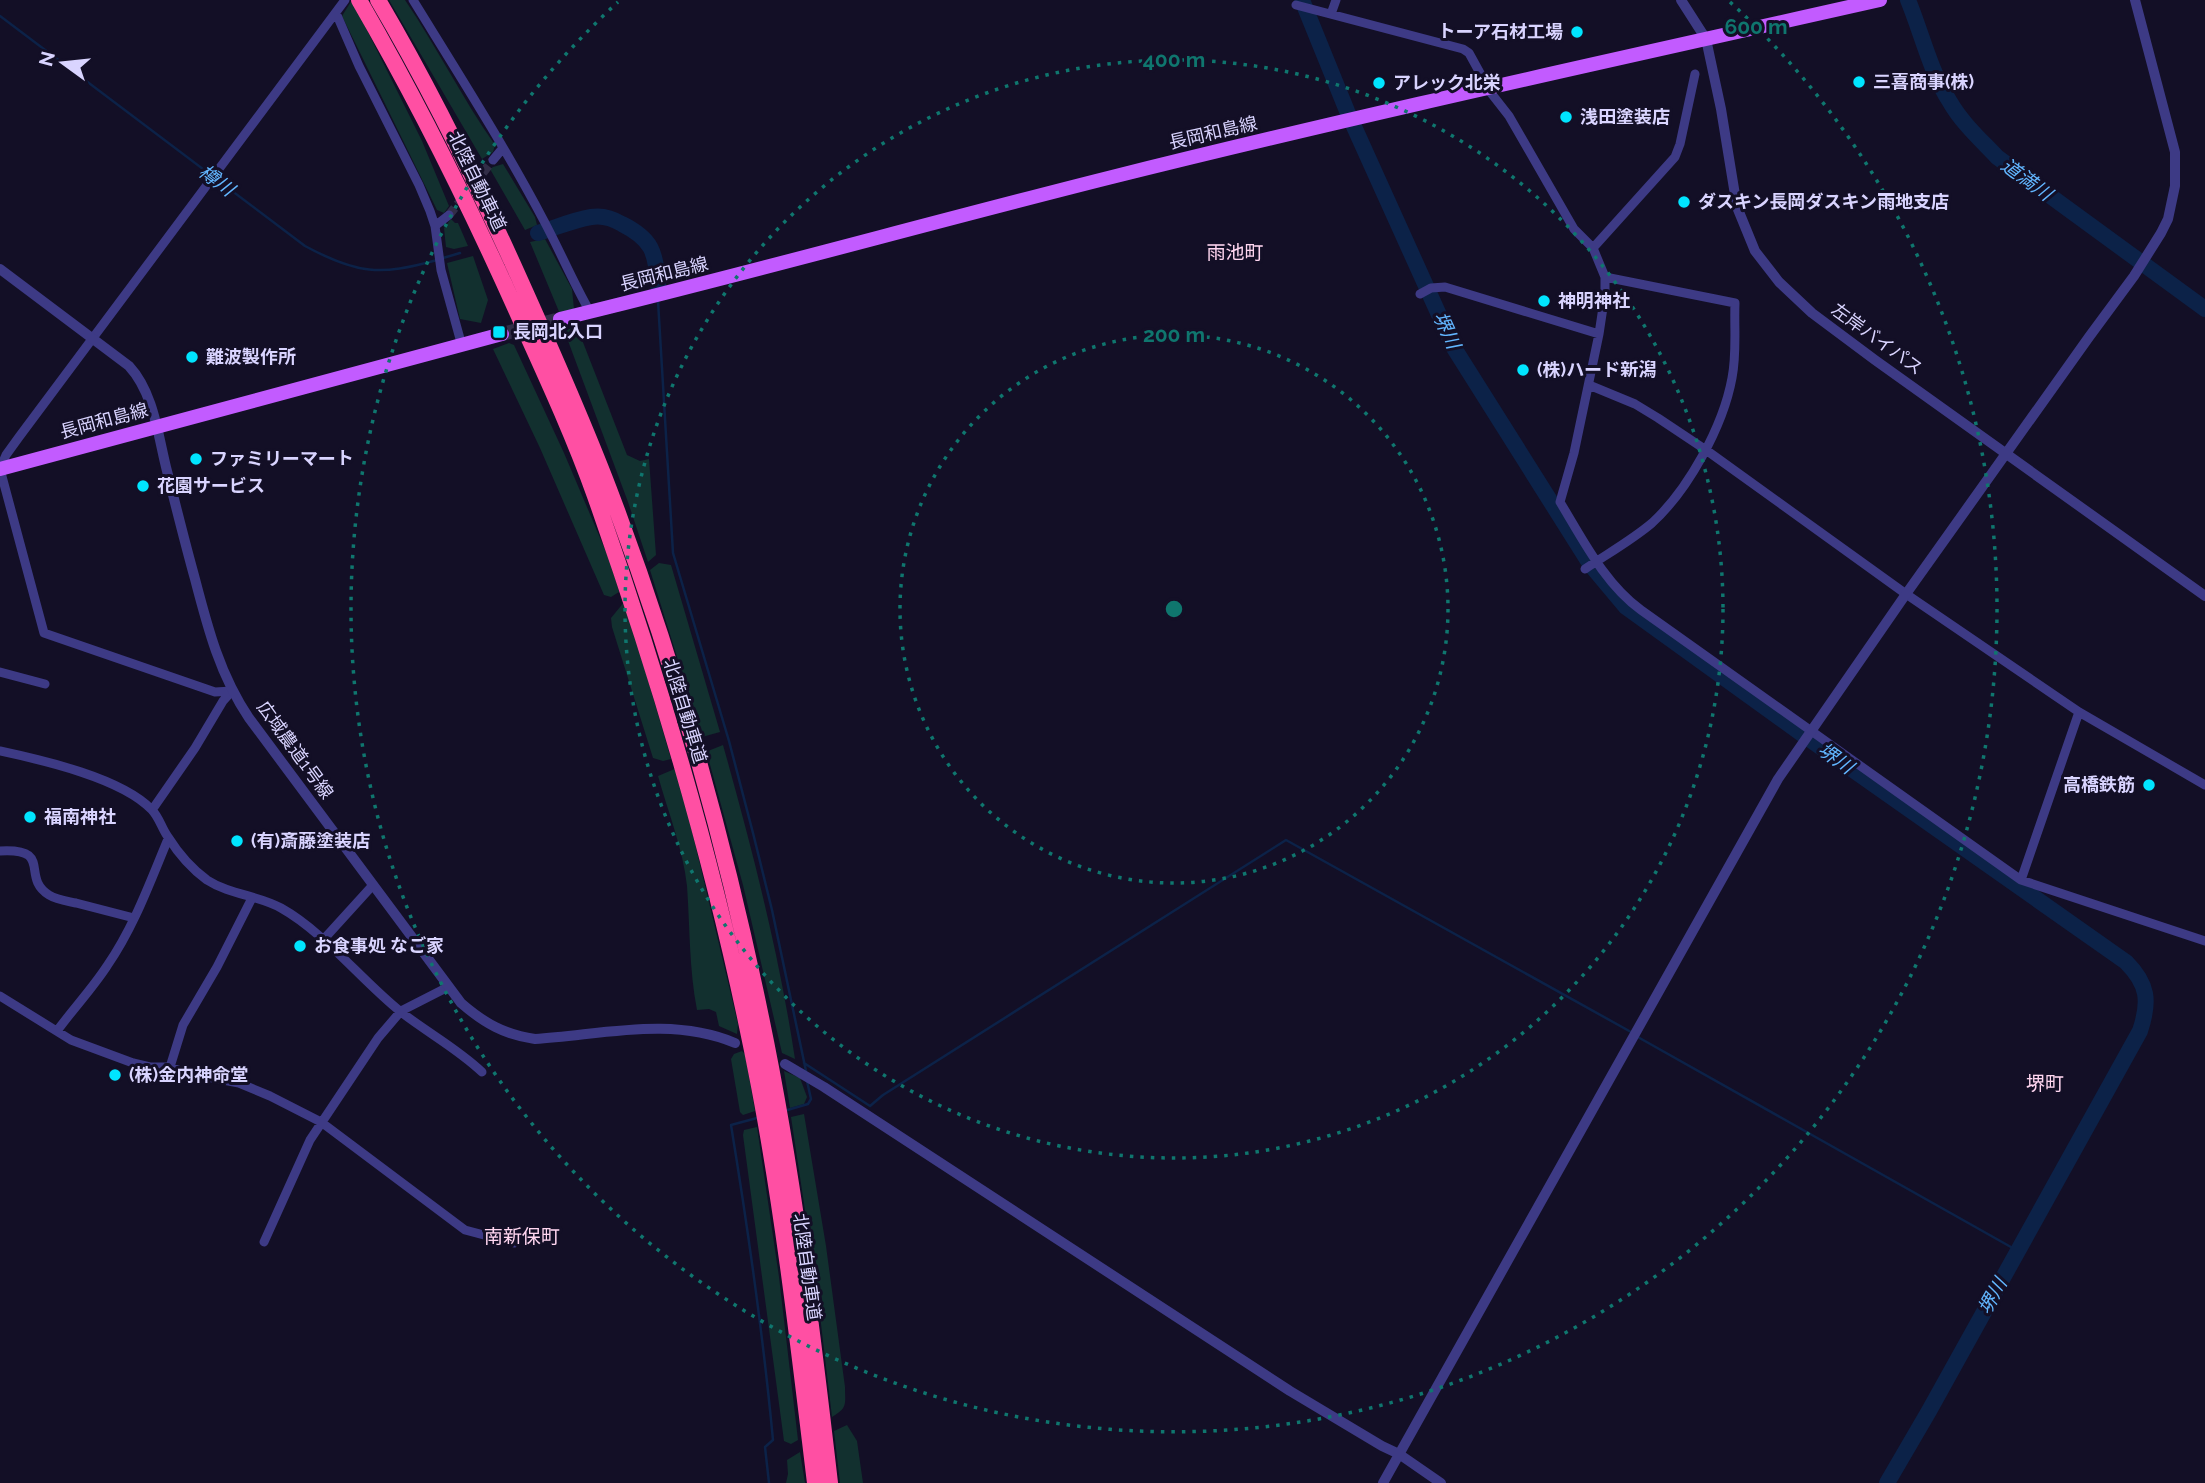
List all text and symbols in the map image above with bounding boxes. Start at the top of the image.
text: 600 m [1724,14,1788,39]
place label: トーア石材工場 [1438,21,1563,42]
marker: トーア石材工場 [1569,24,1585,40]
north arrow [28,28,98,98]
text: 400 m [1143,47,1205,72]
text: N [34,49,59,68]
place label: 三喜商事(株) [1873,71,1974,92]
place label: アレック北栄 [1393,72,1501,93]
marker: 三喜商事(株) [1851,74,1867,90]
marker: アレック北栄 [1371,75,1387,91]
place label: 浅田塗装店 [1580,106,1670,127]
marker: 浅田塗装店 [1558,109,1574,125]
street label: 長岡和島線 [1167,112,1259,153]
street label: 北陸自動車道 [444,128,511,234]
water label: 道満川 [1997,153,2058,206]
water label: 樽川 [195,160,240,201]
place label: ダスキン長岡ダスキン雨地支店 [1698,191,1949,212]
marker: ダスキン長岡ダスキン雨地支店 [1676,194,1692,210]
district label: 雨池町 [1206,241,1264,263]
street label: 長岡和島線 [618,252,710,295]
place label: 神明神社 [1558,290,1630,311]
marker: 神明神社 [1536,293,1552,309]
street label: 左岸バイパス [1828,298,1927,379]
water label: 堺川 [1429,308,1466,354]
place label: 長岡北入口 [513,321,603,342]
text: 200 m [1143,322,1205,347]
marker: 長岡北入口 [491,324,507,340]
place label: 難波製作所 [206,346,296,367]
marker: 難波製作所 [184,349,200,365]
place label: (株)ハード新潟 [1537,359,1656,380]
marker: (株)ハード新潟 [1515,362,1531,378]
street label: 長岡和島線 [58,399,150,442]
place label: ファミリーマート [210,448,354,469]
marker: ファミリーマート [188,451,204,467]
place label: 花園サービス [157,475,265,496]
marker: 花園サービス [135,478,151,494]
centre of rings [1162,597,1186,621]
street label: 北陸自動車道 [660,656,711,766]
street label: 広域農道1号線 [253,697,338,803]
water label: 堺川 [1814,738,1860,779]
place label: 高橋鉄筋 [2063,774,2135,795]
marker: 高橋鉄筋 [2141,777,2157,793]
place label: 福南神社 [44,806,116,827]
marker: 福南神社 [22,809,38,825]
place label: (有)斎藤塗装店 [251,830,370,851]
marker: (有)斎藤塗装店 [229,833,245,849]
place label: お食事処 なご家 [314,935,444,956]
marker: お食事処 なご家 [292,938,308,954]
place label: (株)金内神命堂 [129,1064,248,1085]
marker: (株)金内神命堂 [107,1067,123,1083]
district label: 堺町 [2026,1072,2064,1094]
street label: 北陸自動車道 [790,1212,825,1322]
district label: 南新保町 [484,1225,560,1247]
water label: 堺川 [1973,1272,2012,1318]

